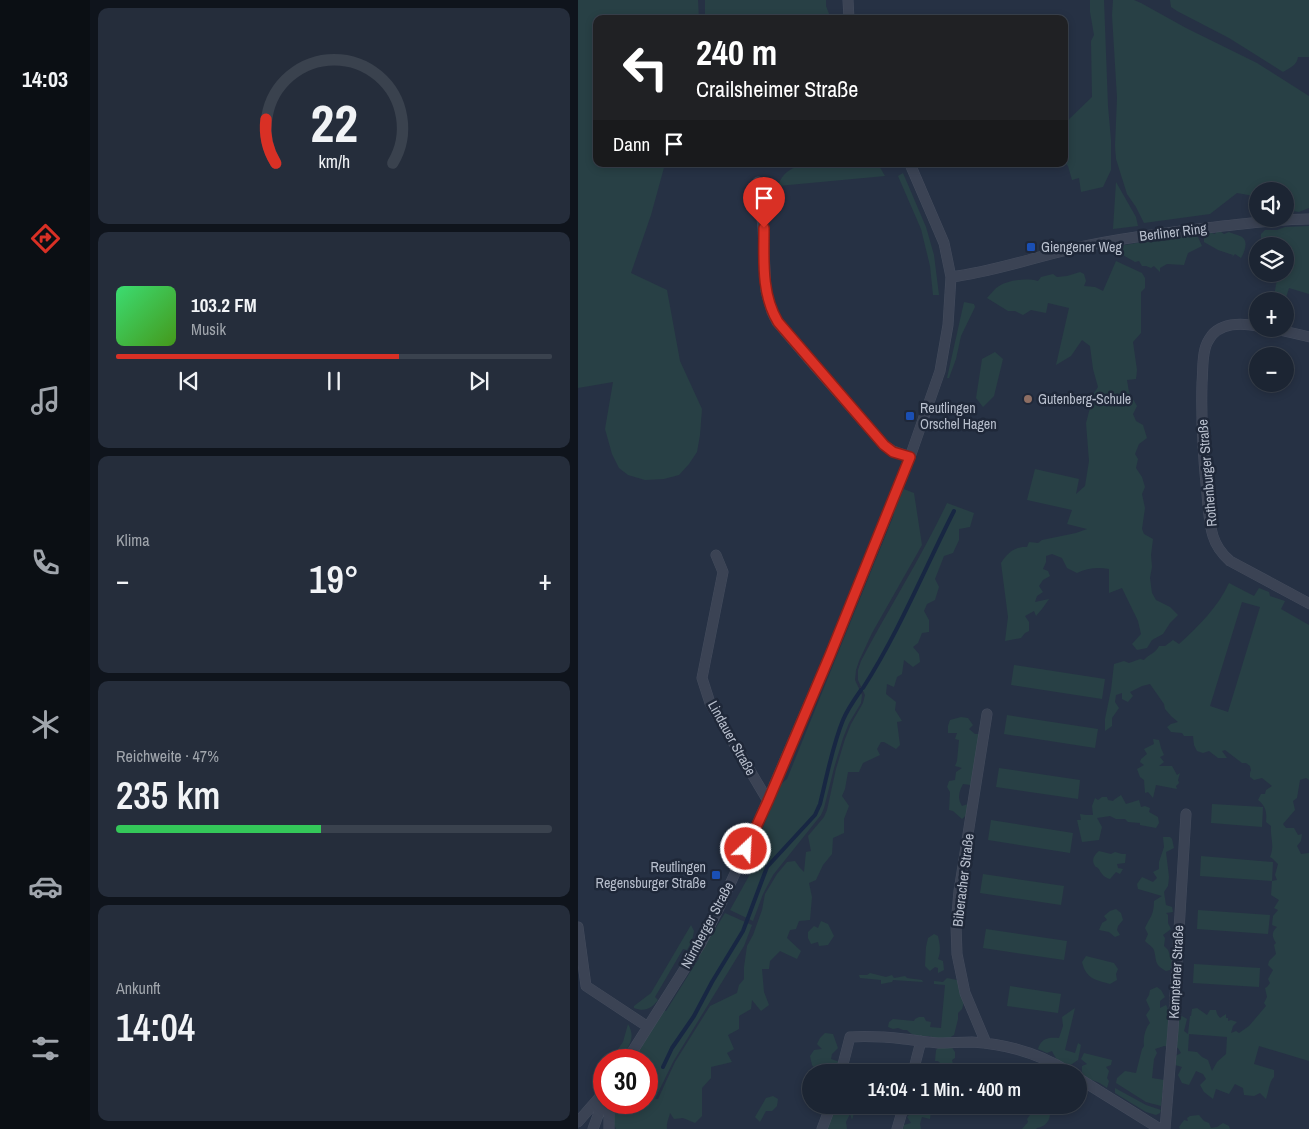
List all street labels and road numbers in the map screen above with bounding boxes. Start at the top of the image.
street label: Berliner Ring [1138,219,1208,245]
street label: Rothenburger Straße [1193,418,1221,528]
street label: Lindauer Straße [704,697,760,779]
street label: Biberacher Straße [948,832,978,928]
street label: Nürnberger Straße [677,879,737,971]
street label: Kemptener Straße [1165,925,1187,1019]

